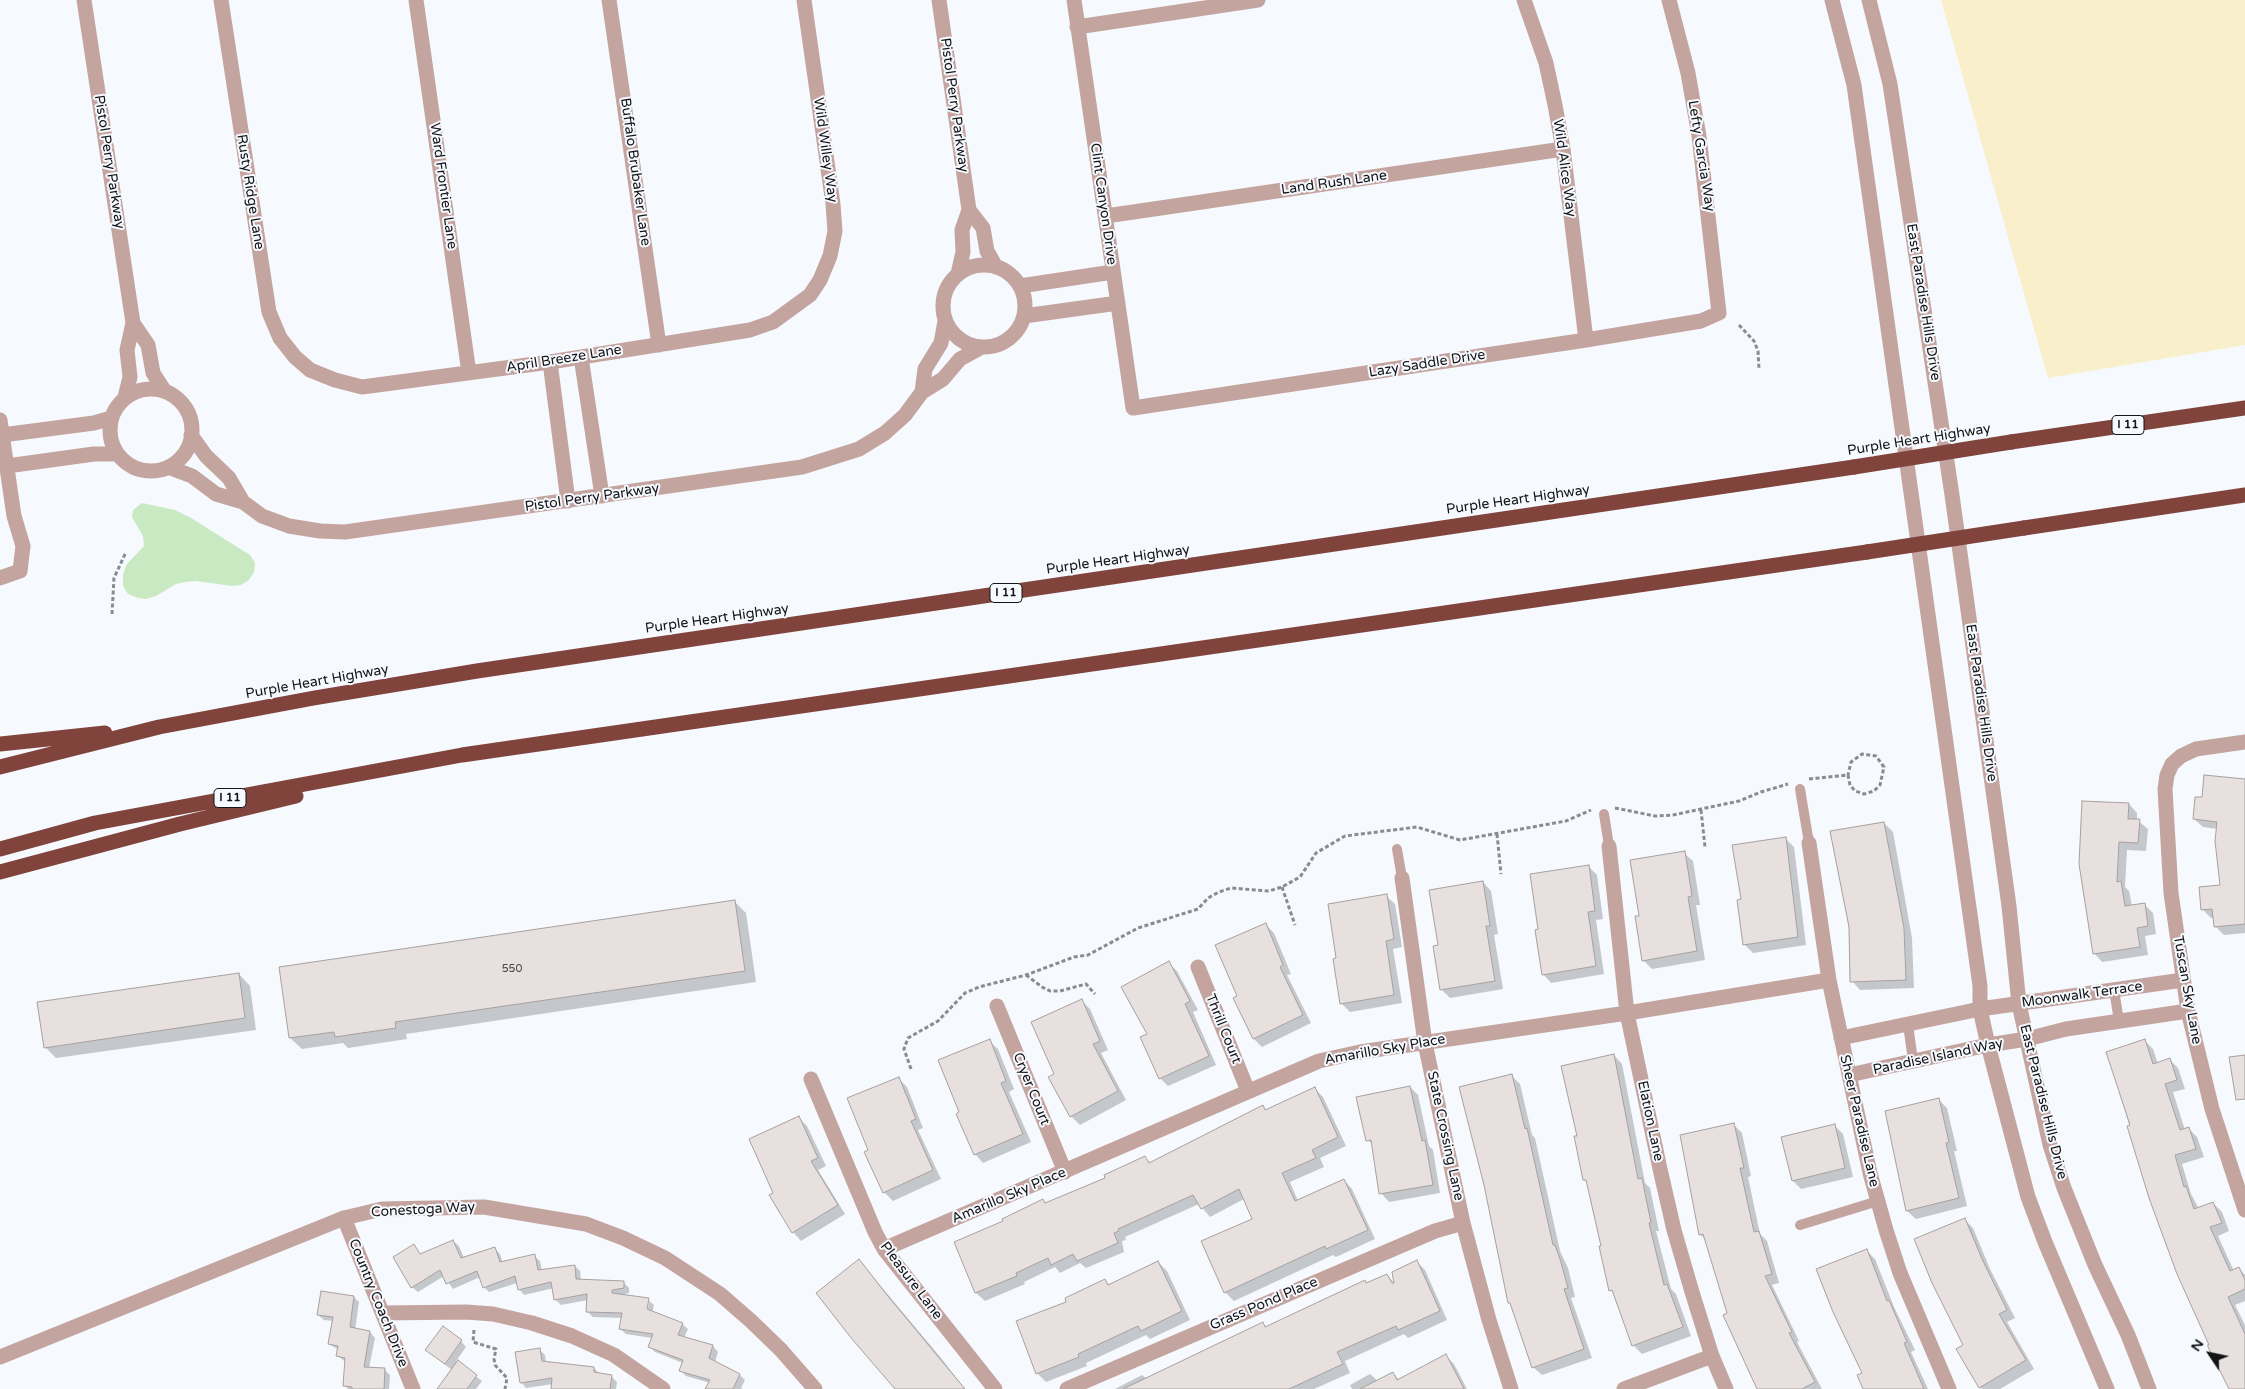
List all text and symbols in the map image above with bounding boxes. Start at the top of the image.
street label: Pistol Perry Parkway [936,37,972,173]
street label: Pistol Perry Parkway [90,94,128,230]
street label: Wild Willey Way [809,96,841,204]
street label: Buffalo Brubaker Lane [616,97,654,247]
street label: Lefty Garcia Way [1684,99,1718,213]
street label: Wild Alice Way [1549,118,1579,218]
street label: Ward Frontier Lane [426,122,460,250]
street label: Rusty Ridge Lane [233,133,267,251]
street label: Clint Canyon Drive [1086,142,1120,266]
street label: Land Rush Lane [1280,167,1388,199]
street label: East Paradise Hills Drive [1902,222,1944,382]
street label: April Breeze Lane [505,342,623,376]
street label: Lazy Saddle Drive [1368,346,1486,382]
road number: I 11 [2112,416,2144,434]
street label: Purple Heart Highway [1846,420,1992,460]
street label: Pistol Perry Parkway [524,480,660,516]
street label: Purple Heart Highway [1445,482,1591,518]
street label: Purple Heart Highway [1045,542,1191,578]
road number: I 11 [990,584,1022,602]
street label: Purple Heart Highway [644,601,790,637]
street label: East Paradise Hills Drive [1962,623,2000,783]
street label: Purple Heart Highway [244,661,390,703]
road number: I 11 [214,788,246,808]
street label: Tuscan Sky Lane [2169,934,2205,1046]
house number: 550 [502,962,522,976]
street label: Moonwalk Terrace [2020,978,2144,1012]
street label: Thrill Court [1201,992,1245,1066]
street label: East Paradise Hills Drive [2016,1023,2070,1181]
street label: Amarillo Sky Place [1323,1031,1447,1069]
street label: Paradise Island Way [1871,1035,2005,1079]
street label: Cryer Court [1009,1050,1053,1128]
street label: Sheer Paradise Lane [1836,1053,1882,1189]
street label: State Crossing Lane [1423,1070,1467,1202]
street label: Elation Lane [1633,1079,1667,1163]
street label: Amarillo Sky Place [949,1164,1069,1228]
street label: Conestoga Way [371,1199,475,1221]
street label: Country Coach Drive [345,1236,411,1370]
street label: Pleasure Lane [876,1239,946,1323]
street label: Grass Pond Place [1207,1274,1321,1334]
north arrow [2185,1329,2235,1379]
text: N [2187,1336,2207,1355]

